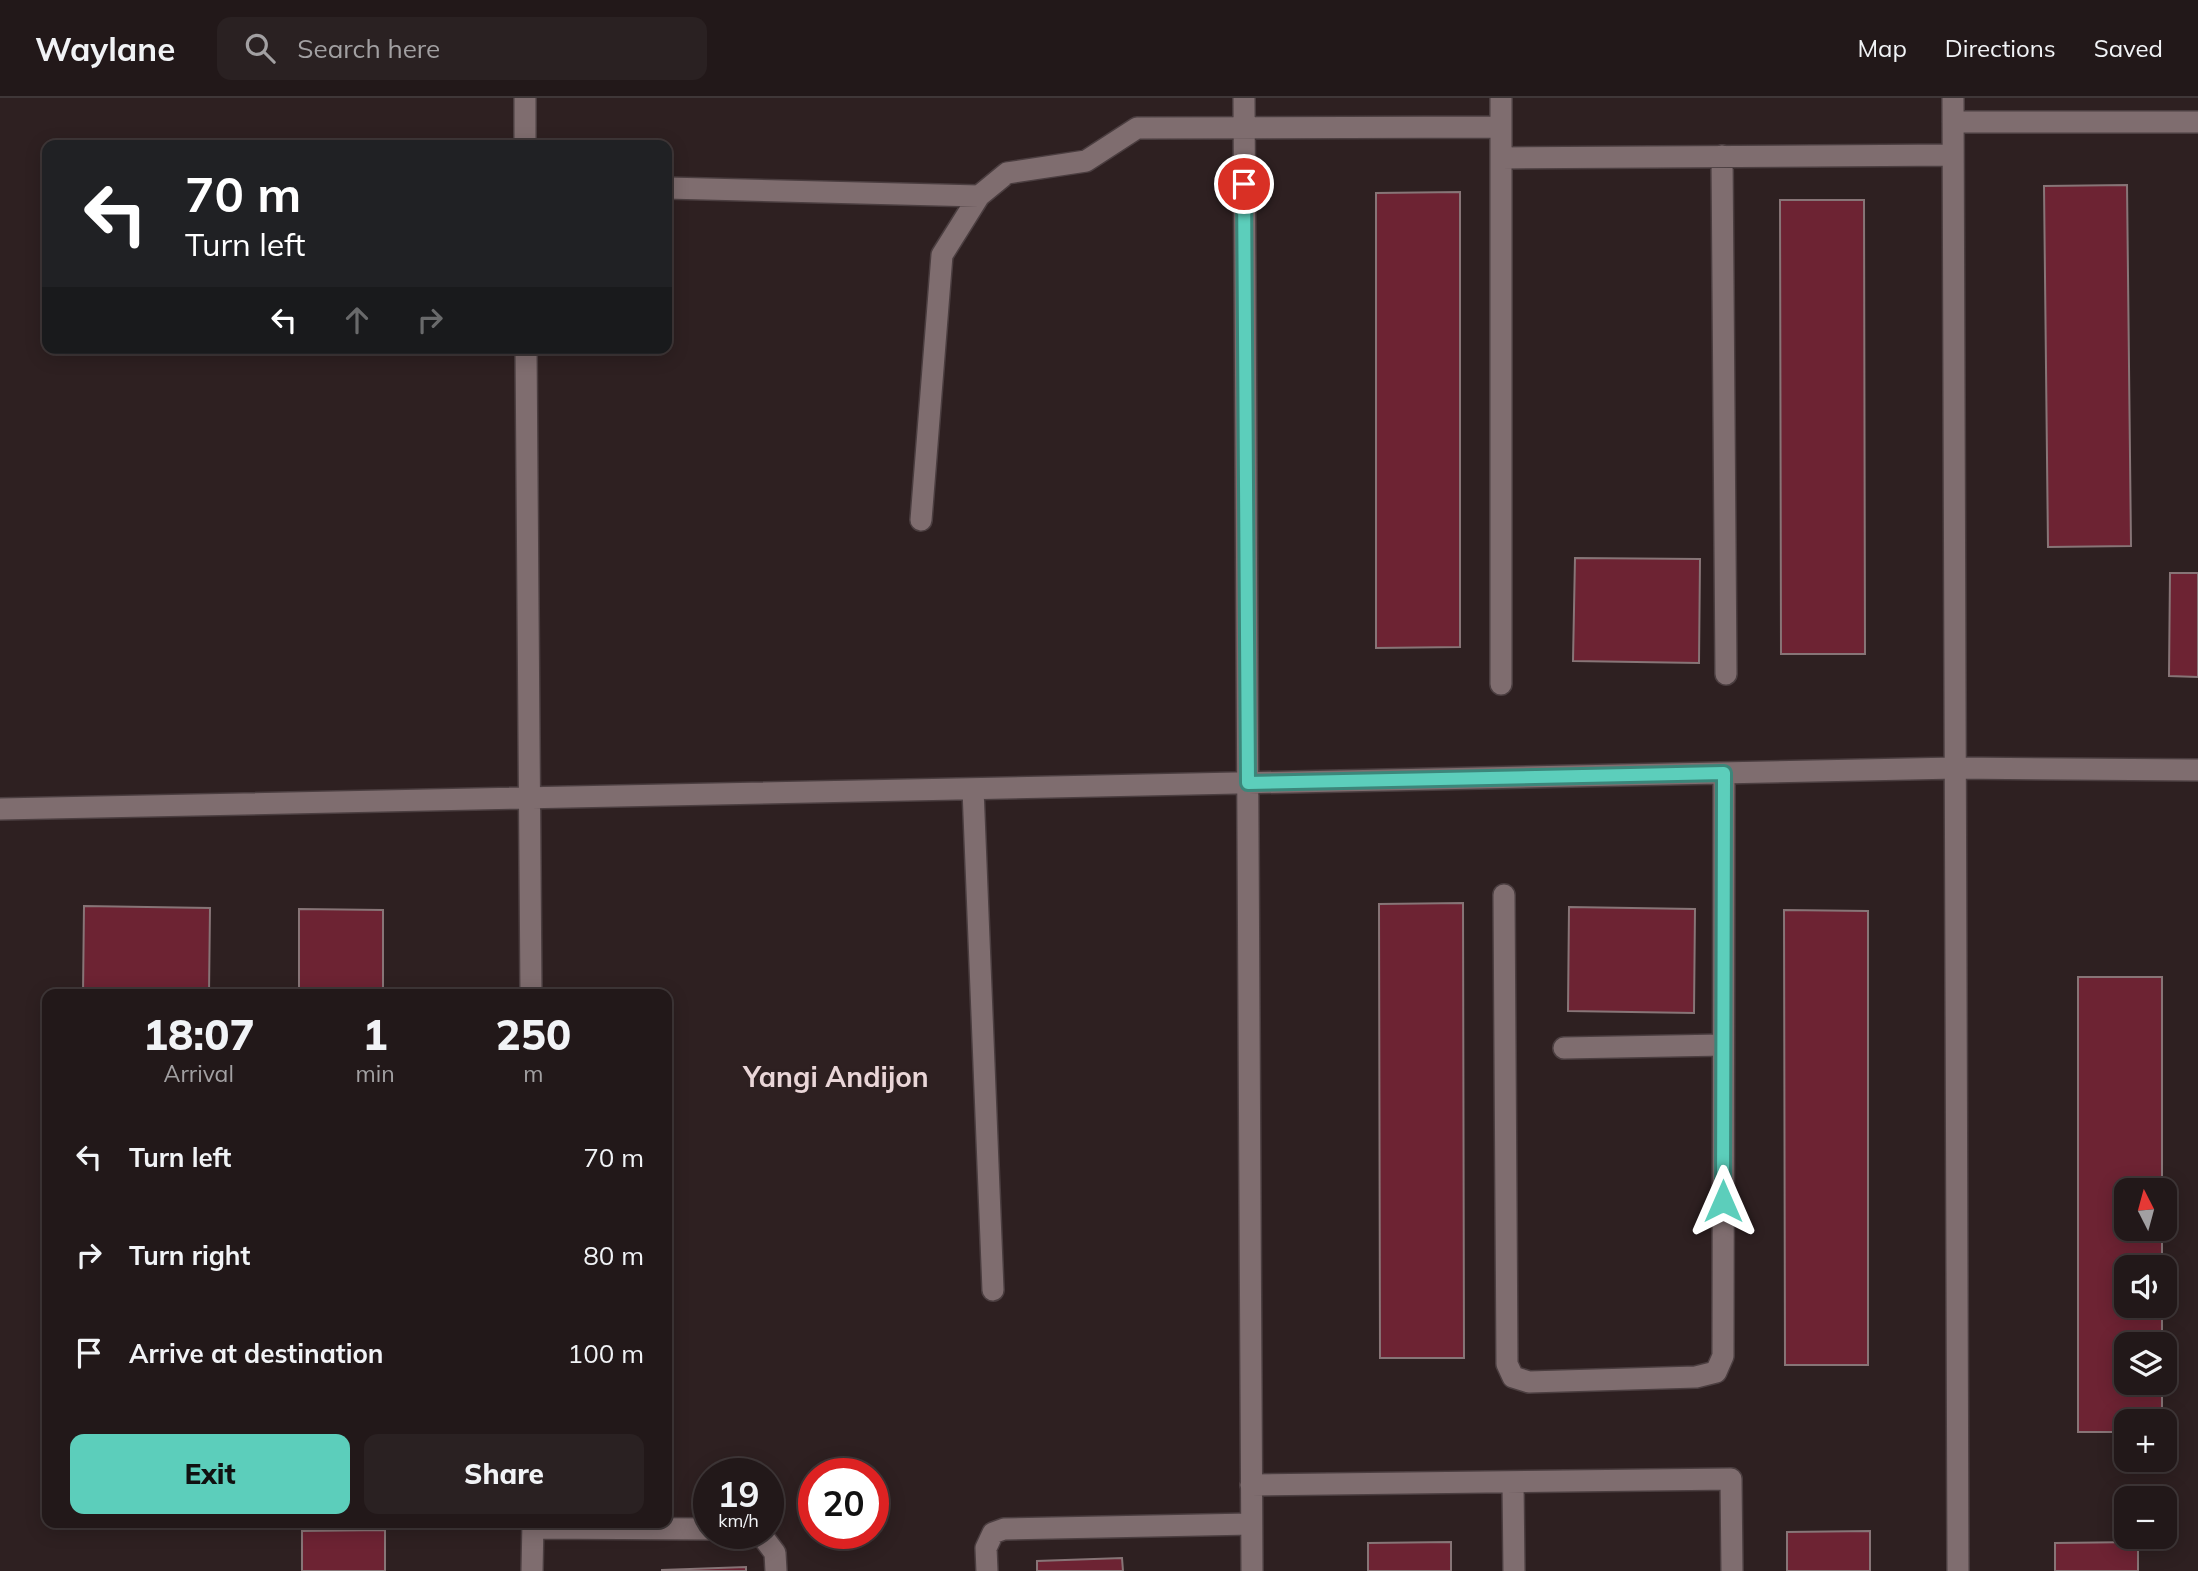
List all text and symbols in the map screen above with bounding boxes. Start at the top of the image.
search box [217,17,707,80]
text: Waylane [35,28,175,69]
icon: search [241,29,279,67]
text: Search here [297,32,440,65]
text: Map [1857,33,1907,63]
text: Directions [1945,33,2056,63]
text: Saved [2094,33,2163,63]
pin [1214,154,1274,214]
text: 70 m [185,163,301,224]
icon: arrive [1225,165,1263,203]
icon: left [70,168,161,259]
text: Turn left [185,224,305,264]
icon: left [265,301,303,339]
icon: ahead [338,301,376,339]
icon: right [411,301,449,339]
text: 18:07 [143,1008,255,1061]
text: 1 [362,1008,388,1061]
text: 250 [496,1008,571,1061]
text: Arrival [164,1059,234,1088]
text: min [355,1059,395,1088]
text: m [523,1059,543,1088]
district label: Yangi Andijon [742,1059,929,1094]
icon: left [70,1138,108,1176]
text: Turn left [129,1141,231,1174]
text: 70 m [583,1141,644,1174]
position arrow [1686,1164,1760,1238]
north arrow [2114,1178,2177,1241]
map controls [2114,1178,2177,1549]
icon: right [70,1236,108,1274]
text: Turn right [129,1239,250,1272]
text: 80 m [583,1239,644,1272]
button: sound [2114,1255,2177,1318]
button: layers [2114,1332,2177,1395]
icon: arrive [70,1334,108,1372]
text: Arrive at destination [129,1337,384,1370]
text: 100 m [568,1337,644,1370]
button: + [2114,1409,2177,1472]
button: Exit [70,1434,350,1514]
button: Share [364,1434,644,1514]
speed limit sign: 20 [798,1458,889,1549]
text: 19 [717,1472,760,1516]
button: − [2114,1486,2177,1549]
text: km/h [718,1509,759,1532]

